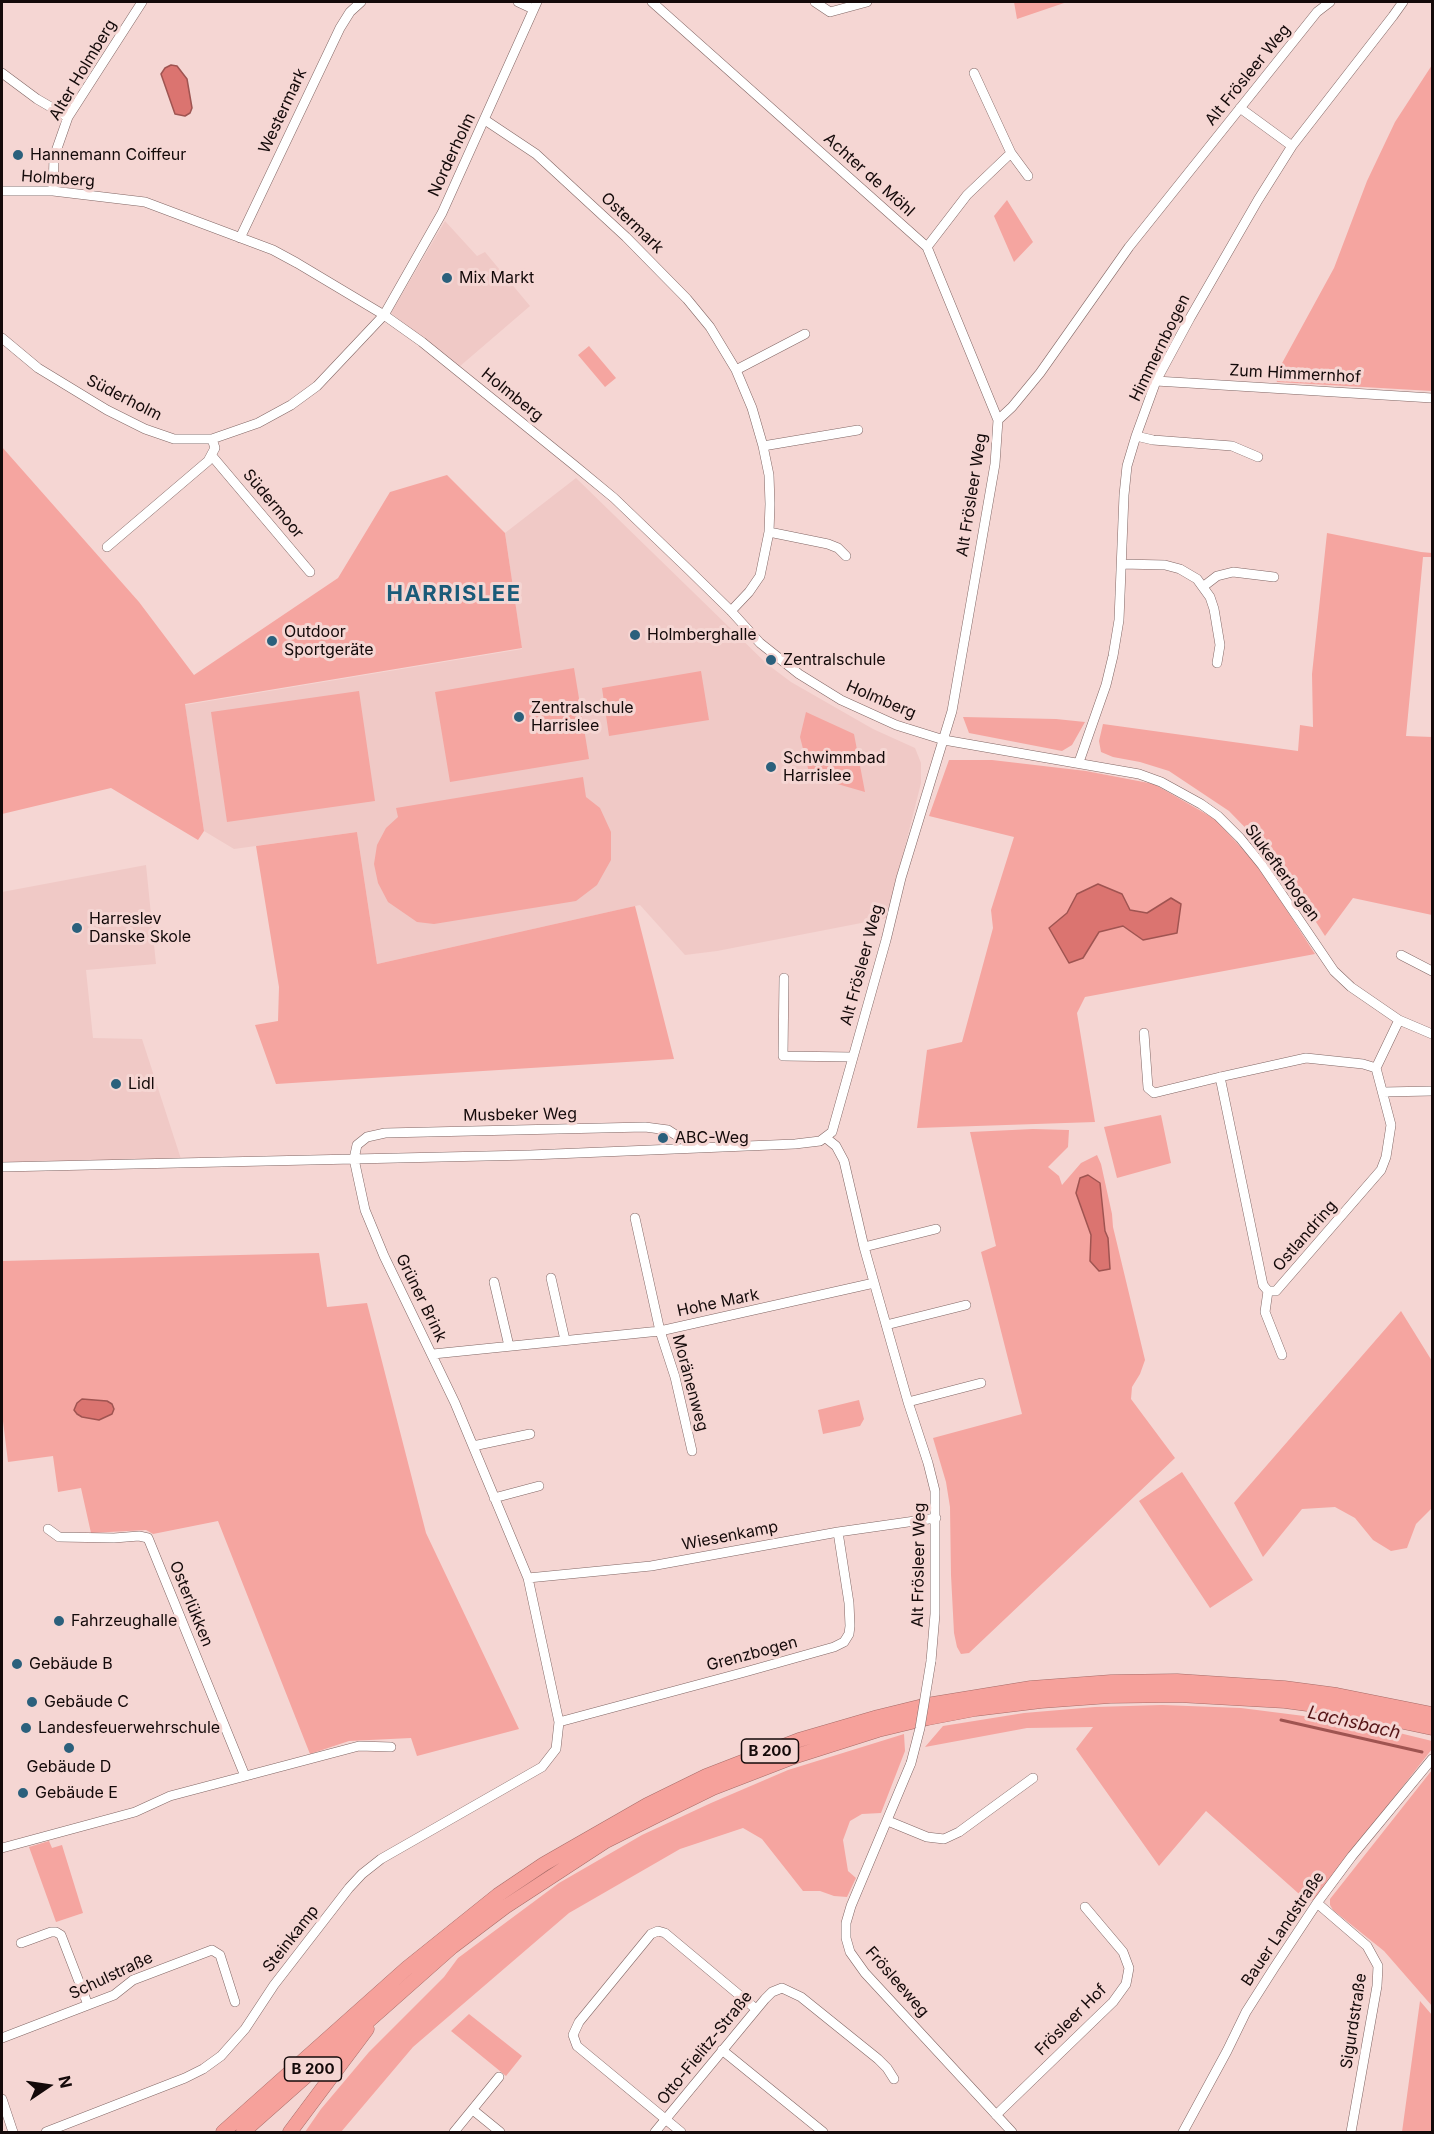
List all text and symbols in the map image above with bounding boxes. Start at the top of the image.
street label: Alter Holmberg [45,16,121,124]
street label: Alt Frösleer Weg [1201,20,1295,130]
street label: Westermark [255,65,311,157]
street label: Norderholm [424,110,480,200]
street label: Achter de Möhl [820,129,918,221]
place label: Hannemann Coiffeur [30,145,186,165]
marker: Hannemann Coiffeur [11,148,25,162]
street label: Holmberg [20,167,96,191]
street label: Ostermark [597,189,667,257]
place label: Mix Markt [459,268,534,288]
marker: Mix Markt [440,271,454,285]
street label: Himmernbogen [1126,291,1194,405]
street label: Zum Himmernhof [1229,361,1361,387]
street label: Holmberg [477,364,547,426]
street label: Süderholm [83,371,165,425]
street label: Alt Frösleer Weg [953,432,991,558]
street label: Südermoor [239,466,307,542]
district label: HARRISLEE [386,581,522,607]
place label: Outdoor Sportgeräte [284,622,374,660]
place label: Holmberghalle [647,625,757,645]
marker: Holmberghalle [628,628,642,642]
marker: Outdoor Sportgeräte [265,634,279,648]
place label: Zentralschule [783,650,886,670]
marker: Zentralschule [764,653,778,667]
street label: Holmberg [843,677,919,723]
place label: Zentralschule Harrislee [531,698,634,736]
marker: Zentralschule Harrislee [512,710,526,724]
place label: Schwimmbad Harrislee [783,748,886,786]
marker: Schwimmbad Harrislee [764,760,778,774]
street label: Slukefterbogen [1240,821,1324,925]
street label: Alt Frösleer Weg [837,902,887,1028]
place label: Harreslev Danske Skole [89,909,191,947]
marker: Harreslev Danske Skole [70,921,84,935]
place label: Lidl [128,1074,155,1094]
marker: Lidl [109,1077,123,1091]
street label: Musbeker Weg [463,1104,577,1126]
place label: ABC-Weg [675,1128,749,1148]
marker: ABC-Weg [656,1131,670,1145]
street label: Ostlandring [1269,1197,1341,1275]
street label: Grüner Brink [391,1251,451,1345]
street label: Hohe Mark [675,1285,761,1321]
street label: Moränenweg [668,1333,712,1433]
street label: Alt Frösleer Weg [908,1502,930,1628]
street label: Wiesenkamp [680,1517,780,1555]
street label: Osterlükken [165,1558,217,1650]
place label: Fahrzeughalle [71,1611,177,1631]
marker: Fahrzeughalle [52,1614,66,1628]
street label: Grenzbogen [704,1633,800,1675]
place label: Gebäude B [29,1654,113,1674]
marker: Gebäude B [10,1657,24,1671]
place label: Gebäude C [44,1692,129,1712]
marker: Gebäude C [25,1695,39,1709]
water label: Lachsbach [1305,1702,1403,1744]
place label: Landesfeuerwehrschule [38,1718,220,1738]
marker: Landesfeuerwehrschule [19,1721,33,1735]
road number: B 200 [742,1739,798,1763]
marker: Gebäude D [62,1741,76,1755]
place label: Gebäude D [27,1757,111,1777]
place label: Gebäude E [35,1783,118,1803]
marker: Gebäude E [16,1786,30,1800]
street label: Bauer Landstraße [1238,1868,1328,1990]
street label: Steinkamp [259,1902,323,1976]
street label: Frösleeweg [861,1943,933,2021]
street label: Schulstraße [66,1948,156,2004]
street label: Sigurdstraße [1337,1972,1371,2070]
street label: Frösleer Hof [1031,1980,1111,2060]
street label: Otto-Fielitz-Straße [653,1987,757,2109]
north arrow [18,2056,78,2116]
road number: B 200 [284,2057,342,2081]
text: N [54,2074,77,2090]

